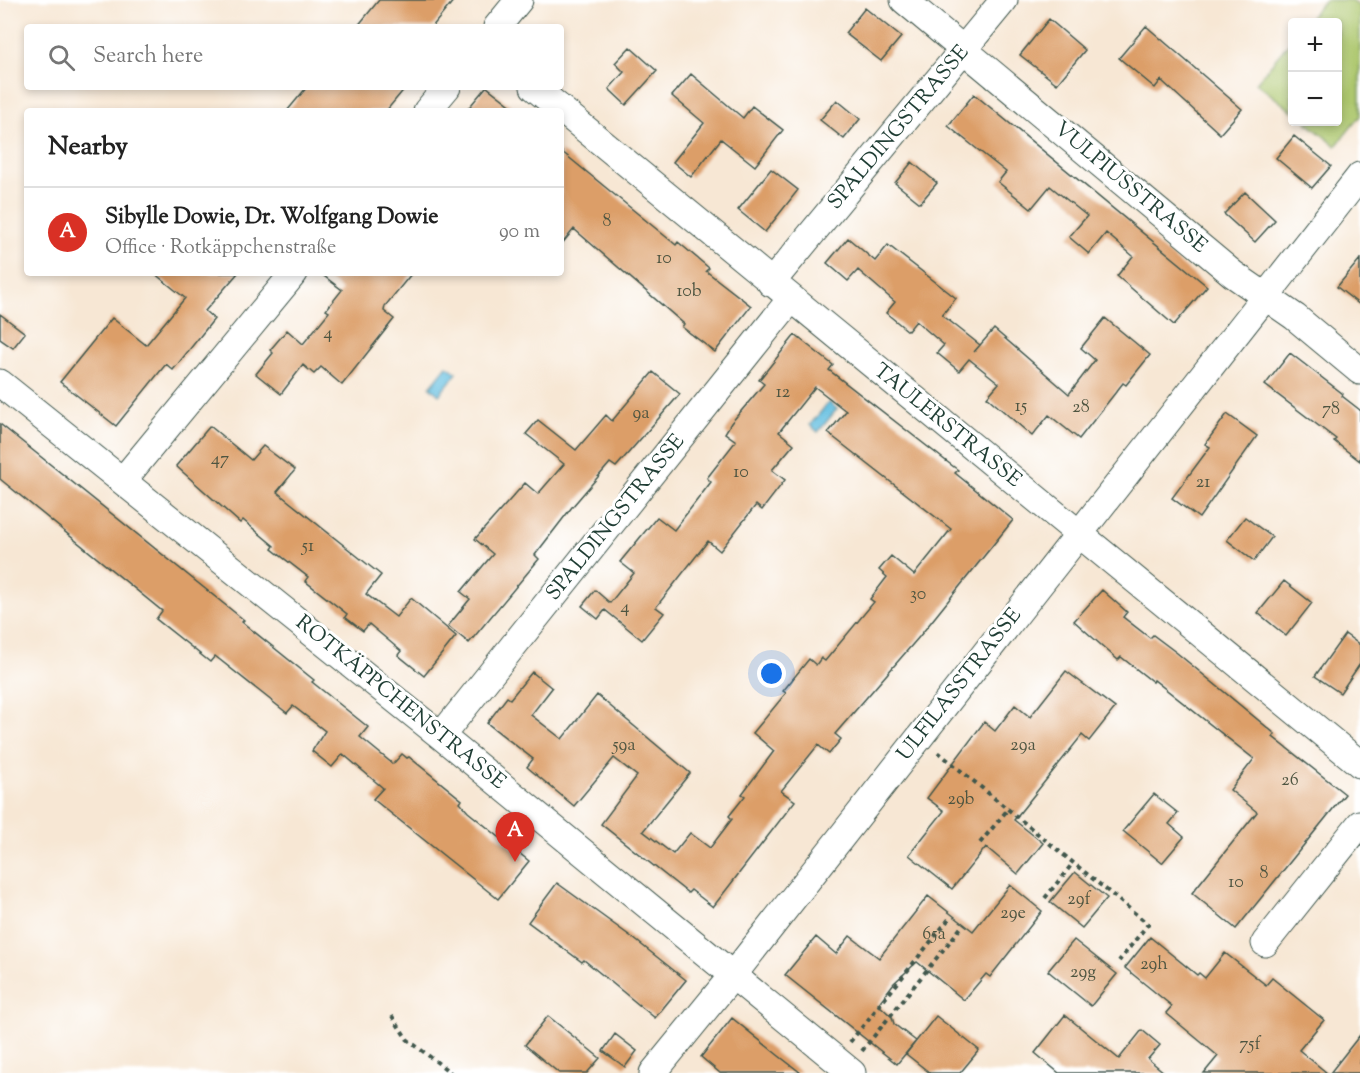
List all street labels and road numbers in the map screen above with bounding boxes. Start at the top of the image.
street label: SPALDINGSTRASSE [821,39,977,217]
street label: VULPIUSSTRASSE [1047,115,1213,261]
street label: TAULERSTRASSE [867,357,1028,495]
street label: SPALDINGSTRASSE [539,428,693,608]
street label: ULFILASSTRASSE [891,602,1030,768]
street label: ROTKÄPPCHENSTRASSE [288,609,512,798]

